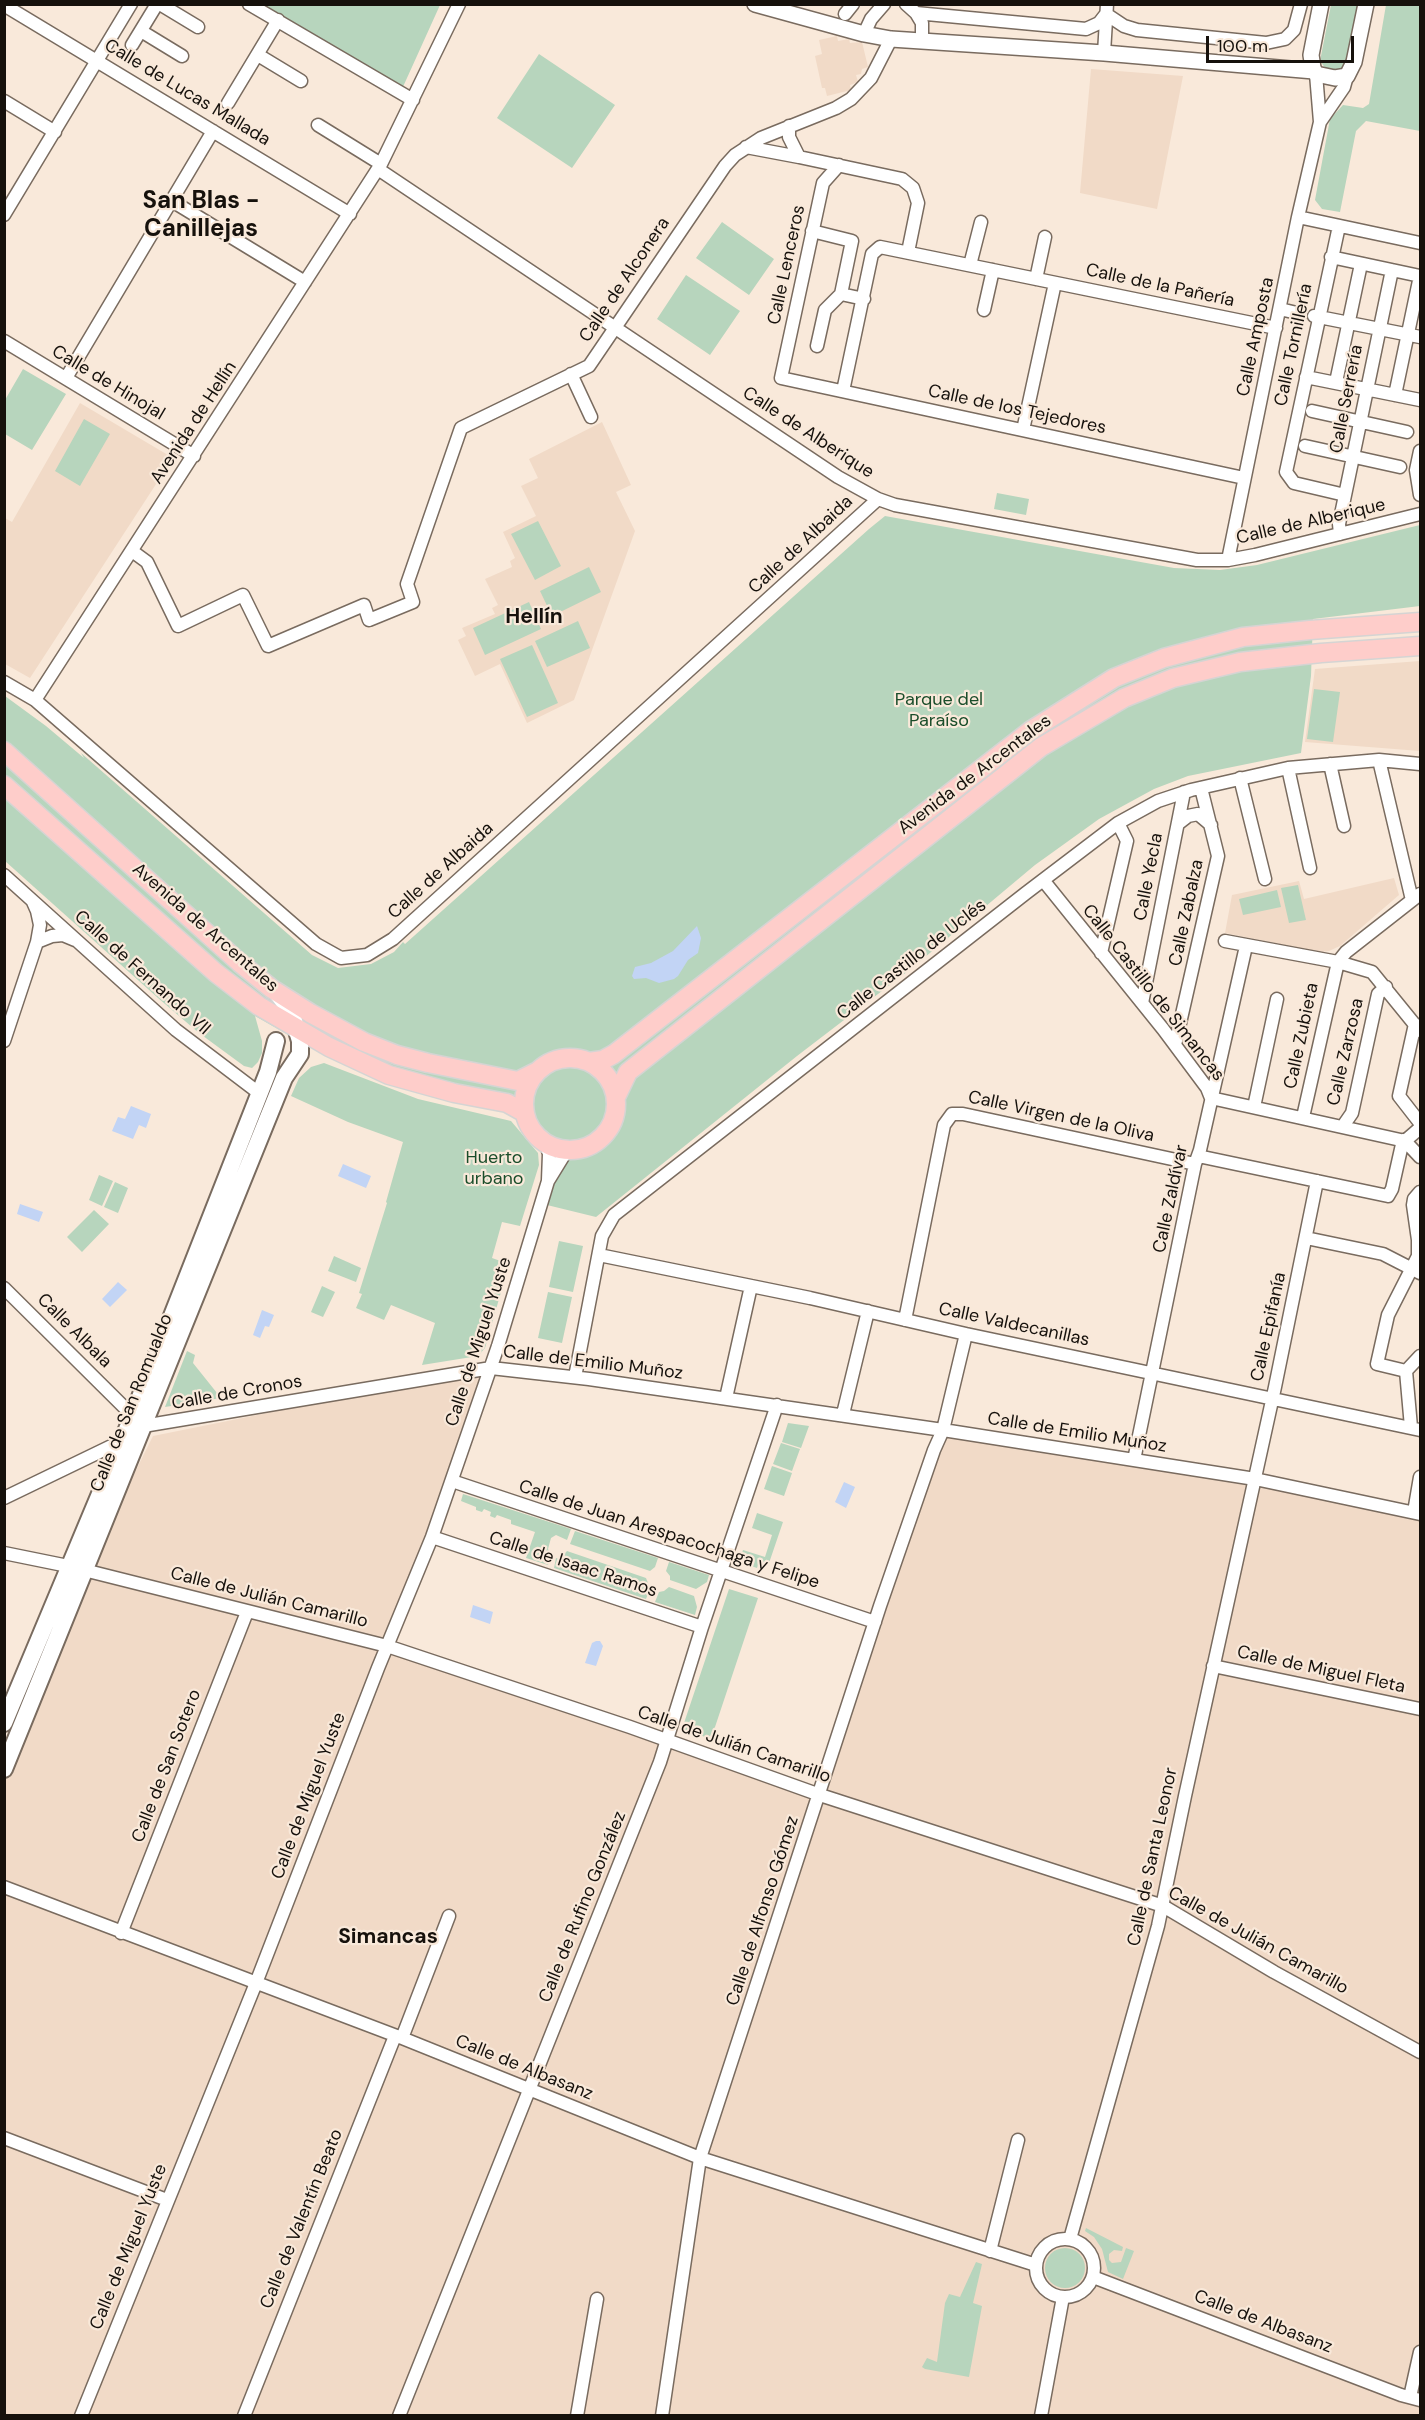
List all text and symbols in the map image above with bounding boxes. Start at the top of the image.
scale bar [1209,24,1358,62]
text: 100 m [1217,34,1268,58]
street label: Calle de Lucas Mallada [100,35,274,151]
district label: San Blas - Canillejas [142,188,260,244]
street label: Calle Lenceros [764,203,810,327]
street label: Calle de Alconera [575,213,675,347]
street label: Calle de la Pañería [1084,260,1236,312]
street label: Calle Amposta [1233,275,1279,399]
street label: Calle Tornillería [1270,282,1318,408]
street label: Calle de Hinojal [48,341,168,425]
street label: Calle Serrería [1326,343,1368,455]
street label: Avenida de Hellín [146,358,242,488]
street label: Calle de los Tejedores [926,381,1108,439]
street label: Calle de Alberique [738,382,878,484]
street label: Calle de Albaida [744,491,858,599]
street label: Calle de Alberique [1234,494,1388,550]
district label: Hellín [505,604,563,630]
park label: Parque del Paraíso [895,689,983,732]
street label: Avenida de Arcentales [894,710,1056,840]
street label: Calle de Albaida [384,818,498,924]
street label: Calle Yecla [1130,831,1168,923]
street label: Calle Zabalza [1165,858,1209,968]
street label: Avenida de Arcentales [128,859,282,997]
street label: Calle Castillo de Uclés [833,895,991,1025]
street label: Calle Castillo de Simancas [1077,900,1229,1086]
street label: Calle de Fernando VII [69,906,215,1040]
street label: Calle Zubieta [1280,981,1324,1091]
street label: Calle Zarzosa [1323,996,1369,1108]
street label: Calle Virgen de la Oliva [966,1087,1156,1147]
street label: Calle Zaldívar [1149,1143,1193,1255]
park label: Huerto urbano [464,1147,524,1190]
street label: Calle de Miguel Yuste [441,1255,517,1429]
street label: Calle Epifanía [1247,1270,1291,1384]
street label: Calle Albala [32,1289,116,1373]
street label: Calle Valdecanillas [937,1298,1091,1352]
street label: Calle de San Romualdo [86,1311,178,1495]
street label: Calle de Emilio Muñoz [502,1341,684,1385]
street label: Calle de Cronos [170,1371,304,1415]
street label: Calle de Emilio Muñoz [986,1408,1168,1458]
street label: Calle de Juan Arespacochaga y Felipe [516,1476,822,1594]
street label: Calle de Isaac Ramos [486,1528,660,1602]
street label: Calle de Julián Camarillo [168,1563,370,1633]
street label: Calle de Miguel Fleta [1235,1642,1407,1698]
street label: Calle de San Sotero [128,1686,206,1846]
street label: Calle de Julián Camarillo [635,1702,833,1788]
street label: Calle de Miguel Yuste [267,1710,351,1882]
street label: Calle de Santa Leonor [1124,1766,1182,1948]
street label: Calle de Rufino González [535,1808,631,2006]
street label: Calle de Alfonso Gómez [722,1813,804,2009]
street label: Calle de Julián Camarillo [1164,1882,1352,2000]
district label: Simancas [338,1924,438,1950]
street label: Calle de Albasanz [452,2031,596,2105]
street label: Calle de Valentín Beato [256,2126,348,2312]
street label: Calle de Miguel Yuste [86,2161,172,2333]
street label: Calle de Albasanz [1191,2286,1335,2358]

